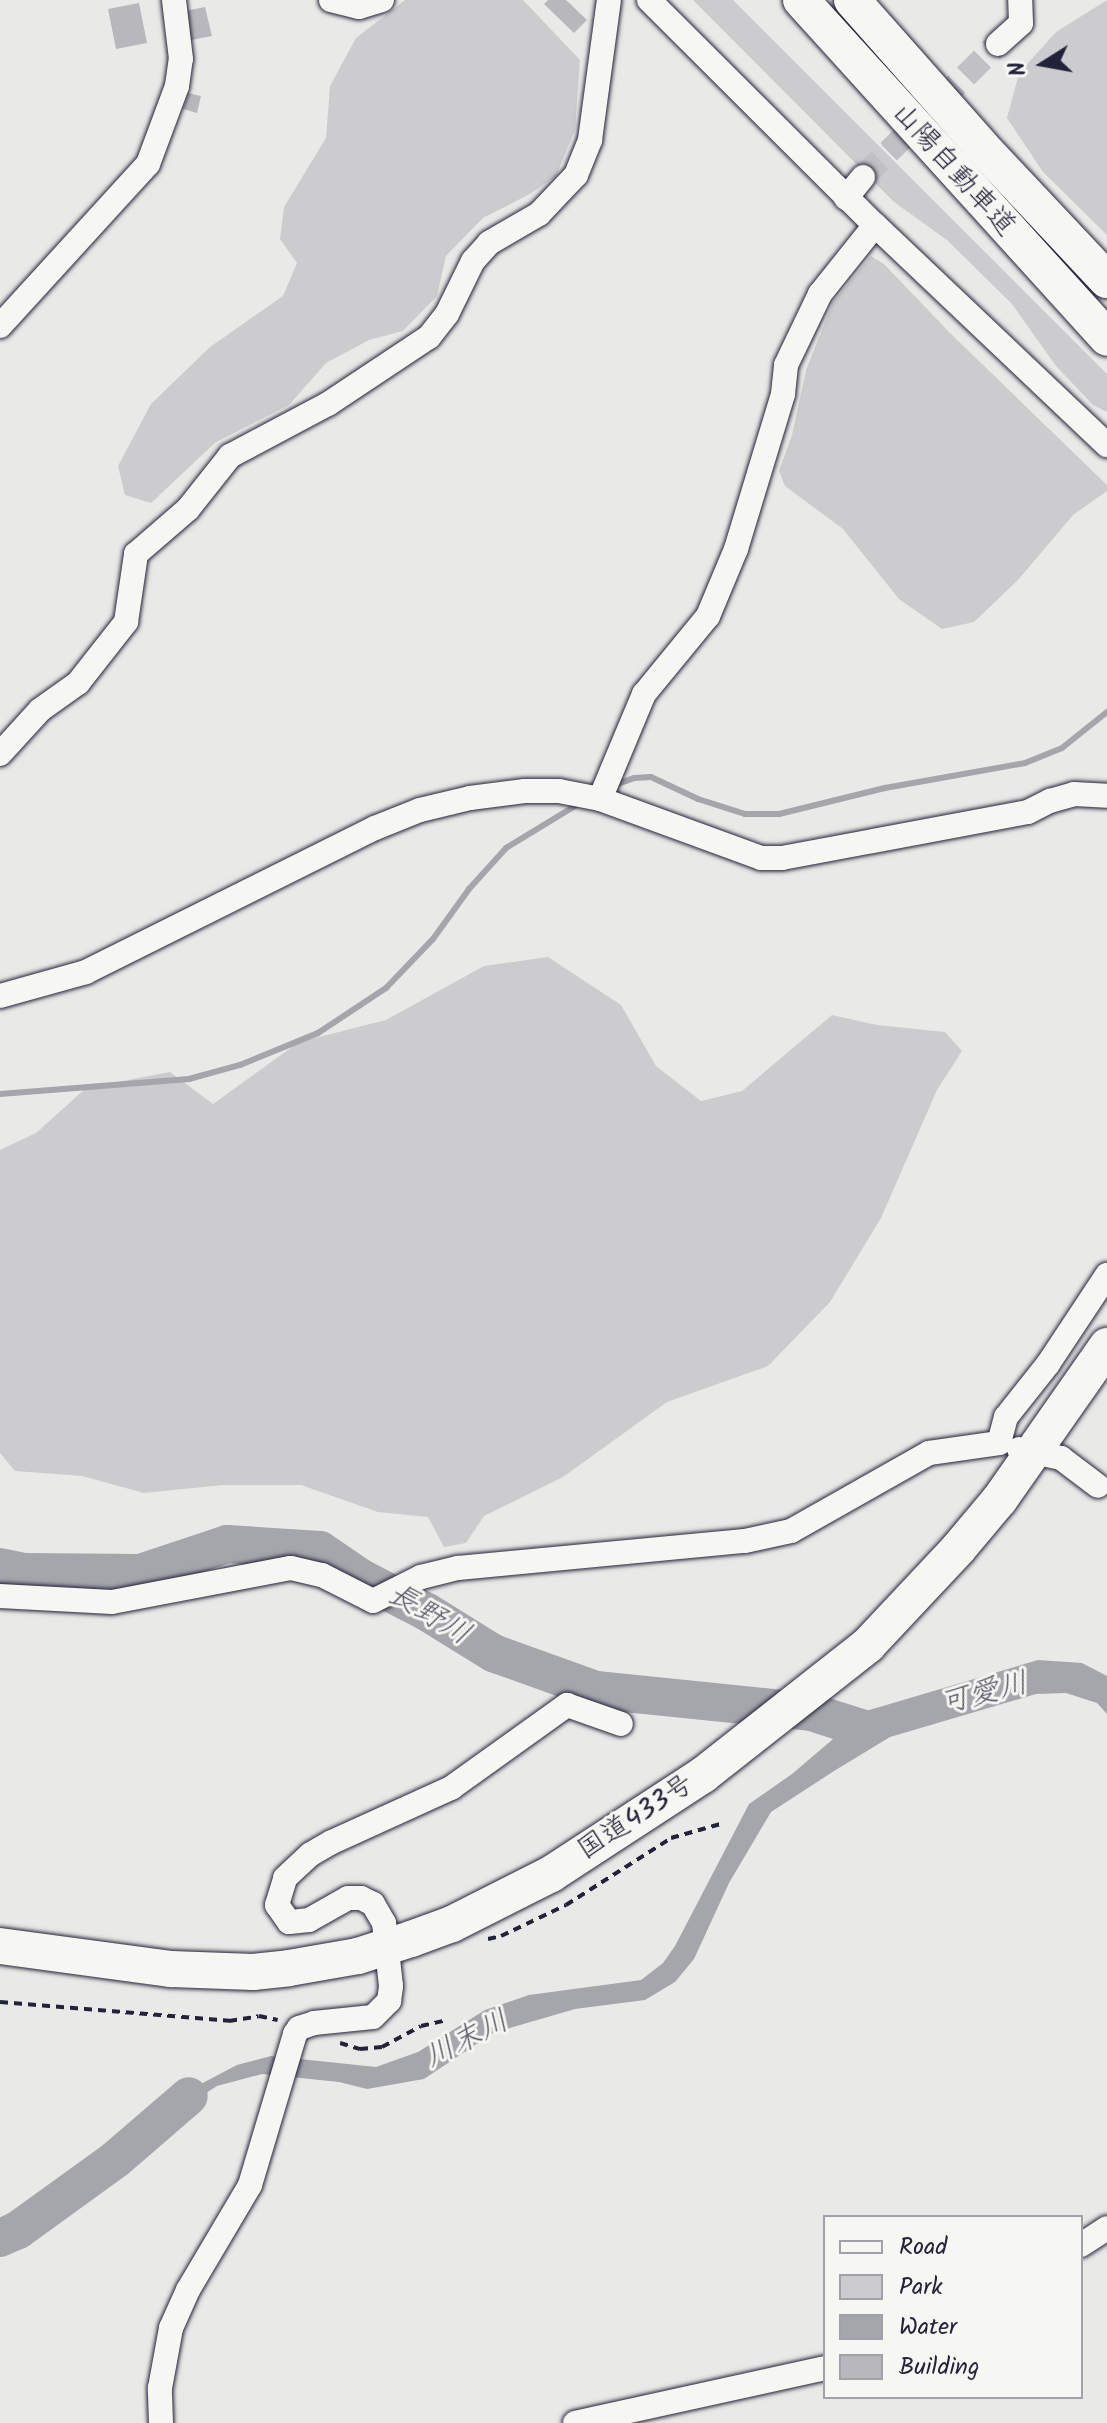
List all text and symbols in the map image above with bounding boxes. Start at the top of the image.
north arrow [1003,24,1083,104]
text: N [1000,59,1037,79]
street label: 山陽自動車道 [884,96,1022,244]
water label: 長野川 [381,1576,477,1654]
water label: 可愛川 [936,1666,1032,1722]
street label: 国道433号 [572,1768,700,1868]
water label: 川末川 [419,2004,515,2076]
legend [823,2215,1083,2399]
text: Road [899,2228,947,2267]
text: Park [899,2268,943,2307]
text: Water [899,2308,957,2347]
text: Building [899,2348,979,2387]

